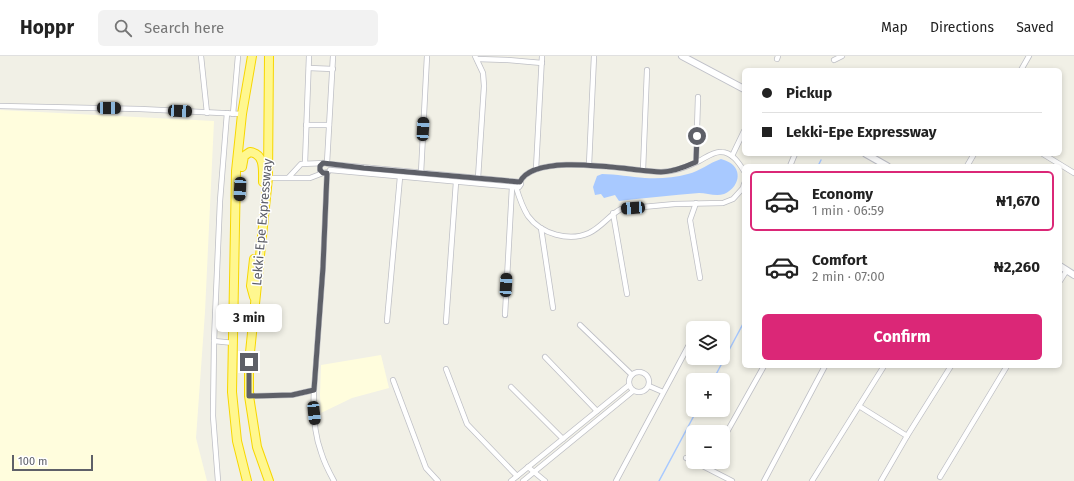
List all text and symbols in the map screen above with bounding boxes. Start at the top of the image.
search box [98,10,378,46]
text: Hoppr [20,16,74,39]
icon: search [112,17,134,39]
text: Search here [144,19,224,37]
text: Map [881,19,908,36]
text: Directions [930,19,994,36]
text: Saved [1016,19,1054,36]
text: Pickup [786,84,832,102]
car [97,102,121,114]
car [168,104,192,118]
car [416,117,430,141]
text: Lekki-Epe Expressway [786,123,936,141]
route start [688,127,706,145]
street label: Lekki-Epe Expressway [249,157,275,286]
car [233,177,247,201]
icon: car [764,183,800,219]
text: Economy [812,185,873,203]
text: ₦1,670 [996,192,1040,210]
car [621,201,645,215]
text: 1 min · 06:59 [812,203,884,218]
icon: car [764,249,800,285]
text: Comfort [812,251,868,269]
text: ₦2,260 [994,258,1040,276]
text: 2 min · 07:00 [812,269,885,284]
car [499,273,513,297]
callout: 3 min [216,304,282,332]
text: 3 min [233,310,265,325]
button: Confirm [762,314,1042,360]
map controls [686,321,730,469]
button: layers [686,321,730,365]
route end [240,353,258,371]
button: + [686,373,730,417]
car [307,400,321,426]
button: − [686,425,730,469]
scale bar [12,453,93,472]
text: 100 m [18,455,47,468]

